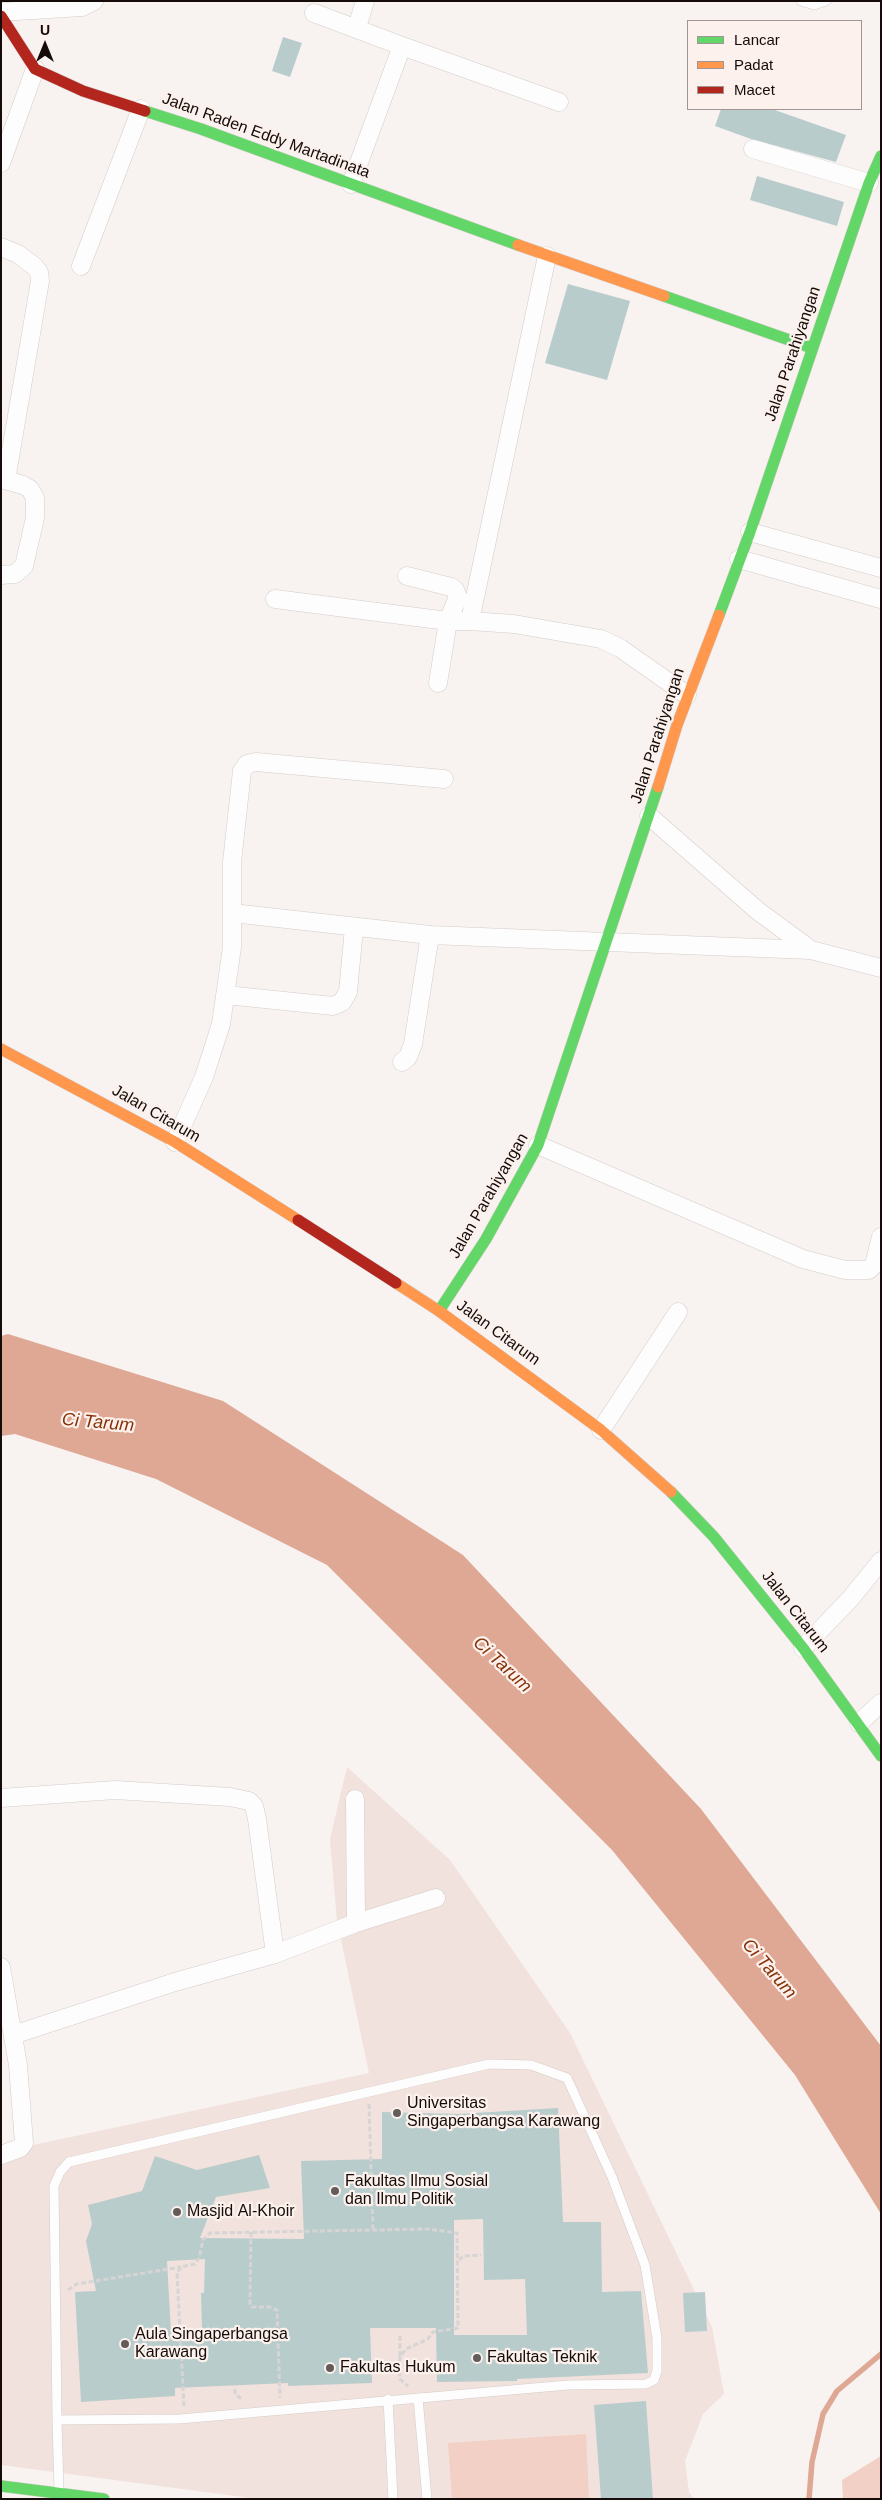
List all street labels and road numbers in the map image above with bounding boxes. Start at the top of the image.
street label: Jalan Raden Eddy Martadinata [159,89,373,183]
street label: Jalan Parahiyangan [761,284,825,424]
street label: Jalan Parahiyangan [627,666,689,806]
street label: Jalan Citarum [108,1081,204,1147]
street label: Jalan Parahiyangan [445,1130,533,1262]
street label: Jalan Citarum [452,1296,544,1370]
street label: Jalan Citarum [757,1567,833,1657]

